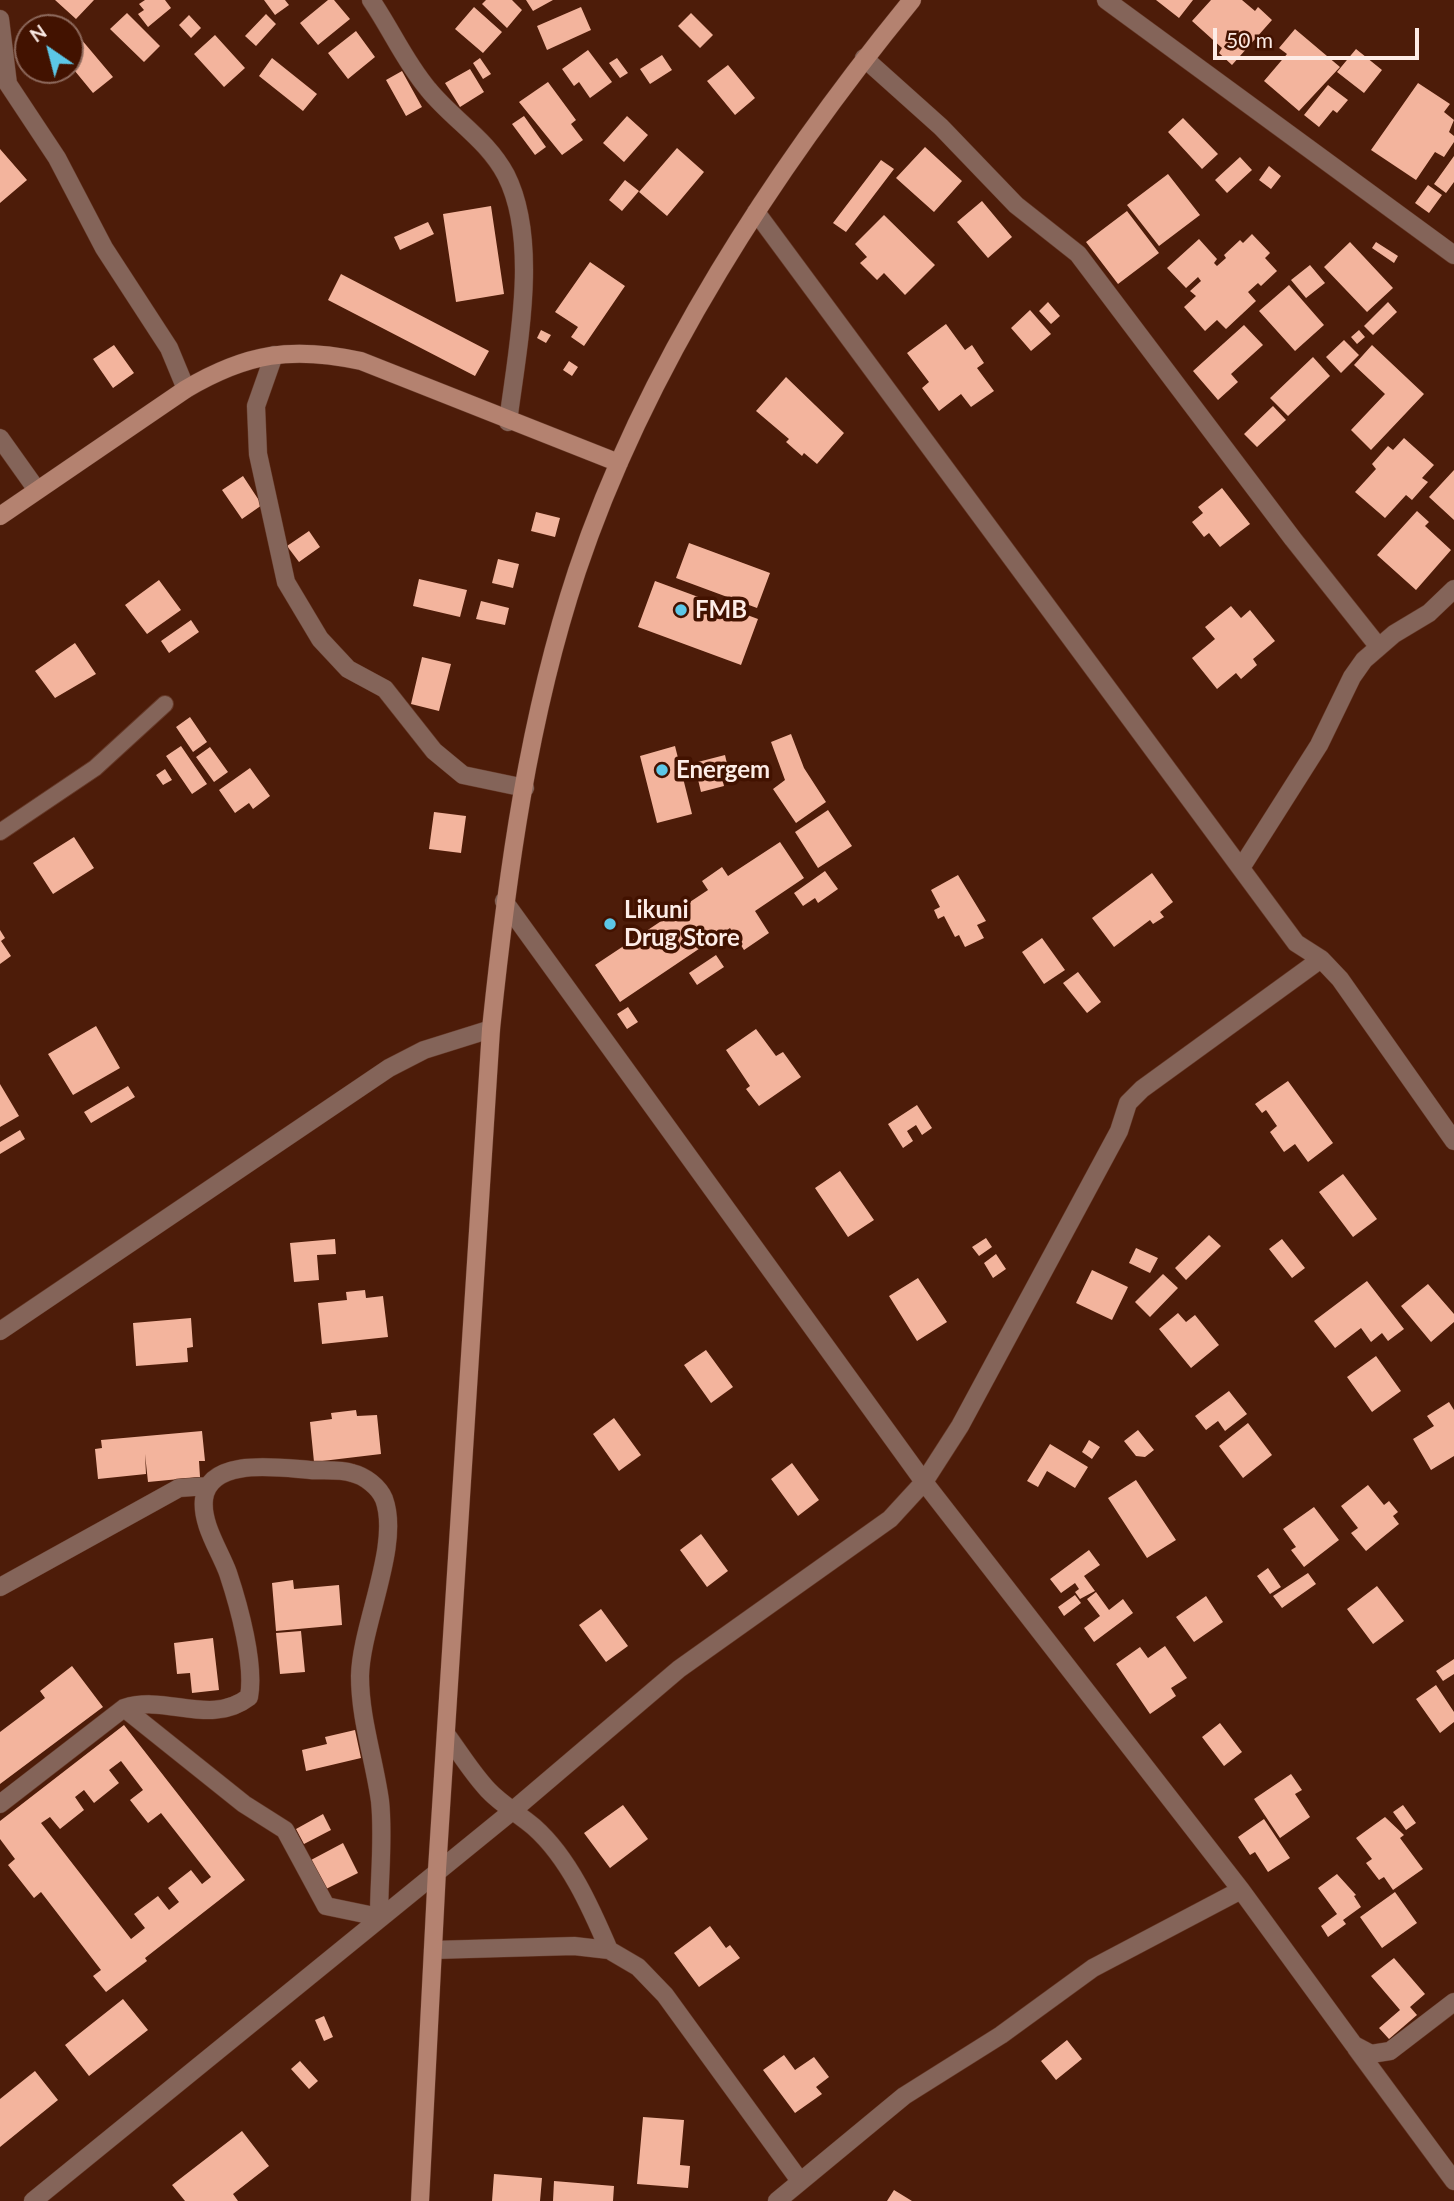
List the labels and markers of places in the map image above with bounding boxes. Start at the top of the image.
place label: FMB [695,596,747,624]
marker: FMB [673,602,689,618]
place label: Energem [676,756,770,784]
marker: Energem [654,762,670,778]
place label: Likuni Drug Store [624,896,740,952]
marker: Likuni Drug Store [602,916,618,932]

